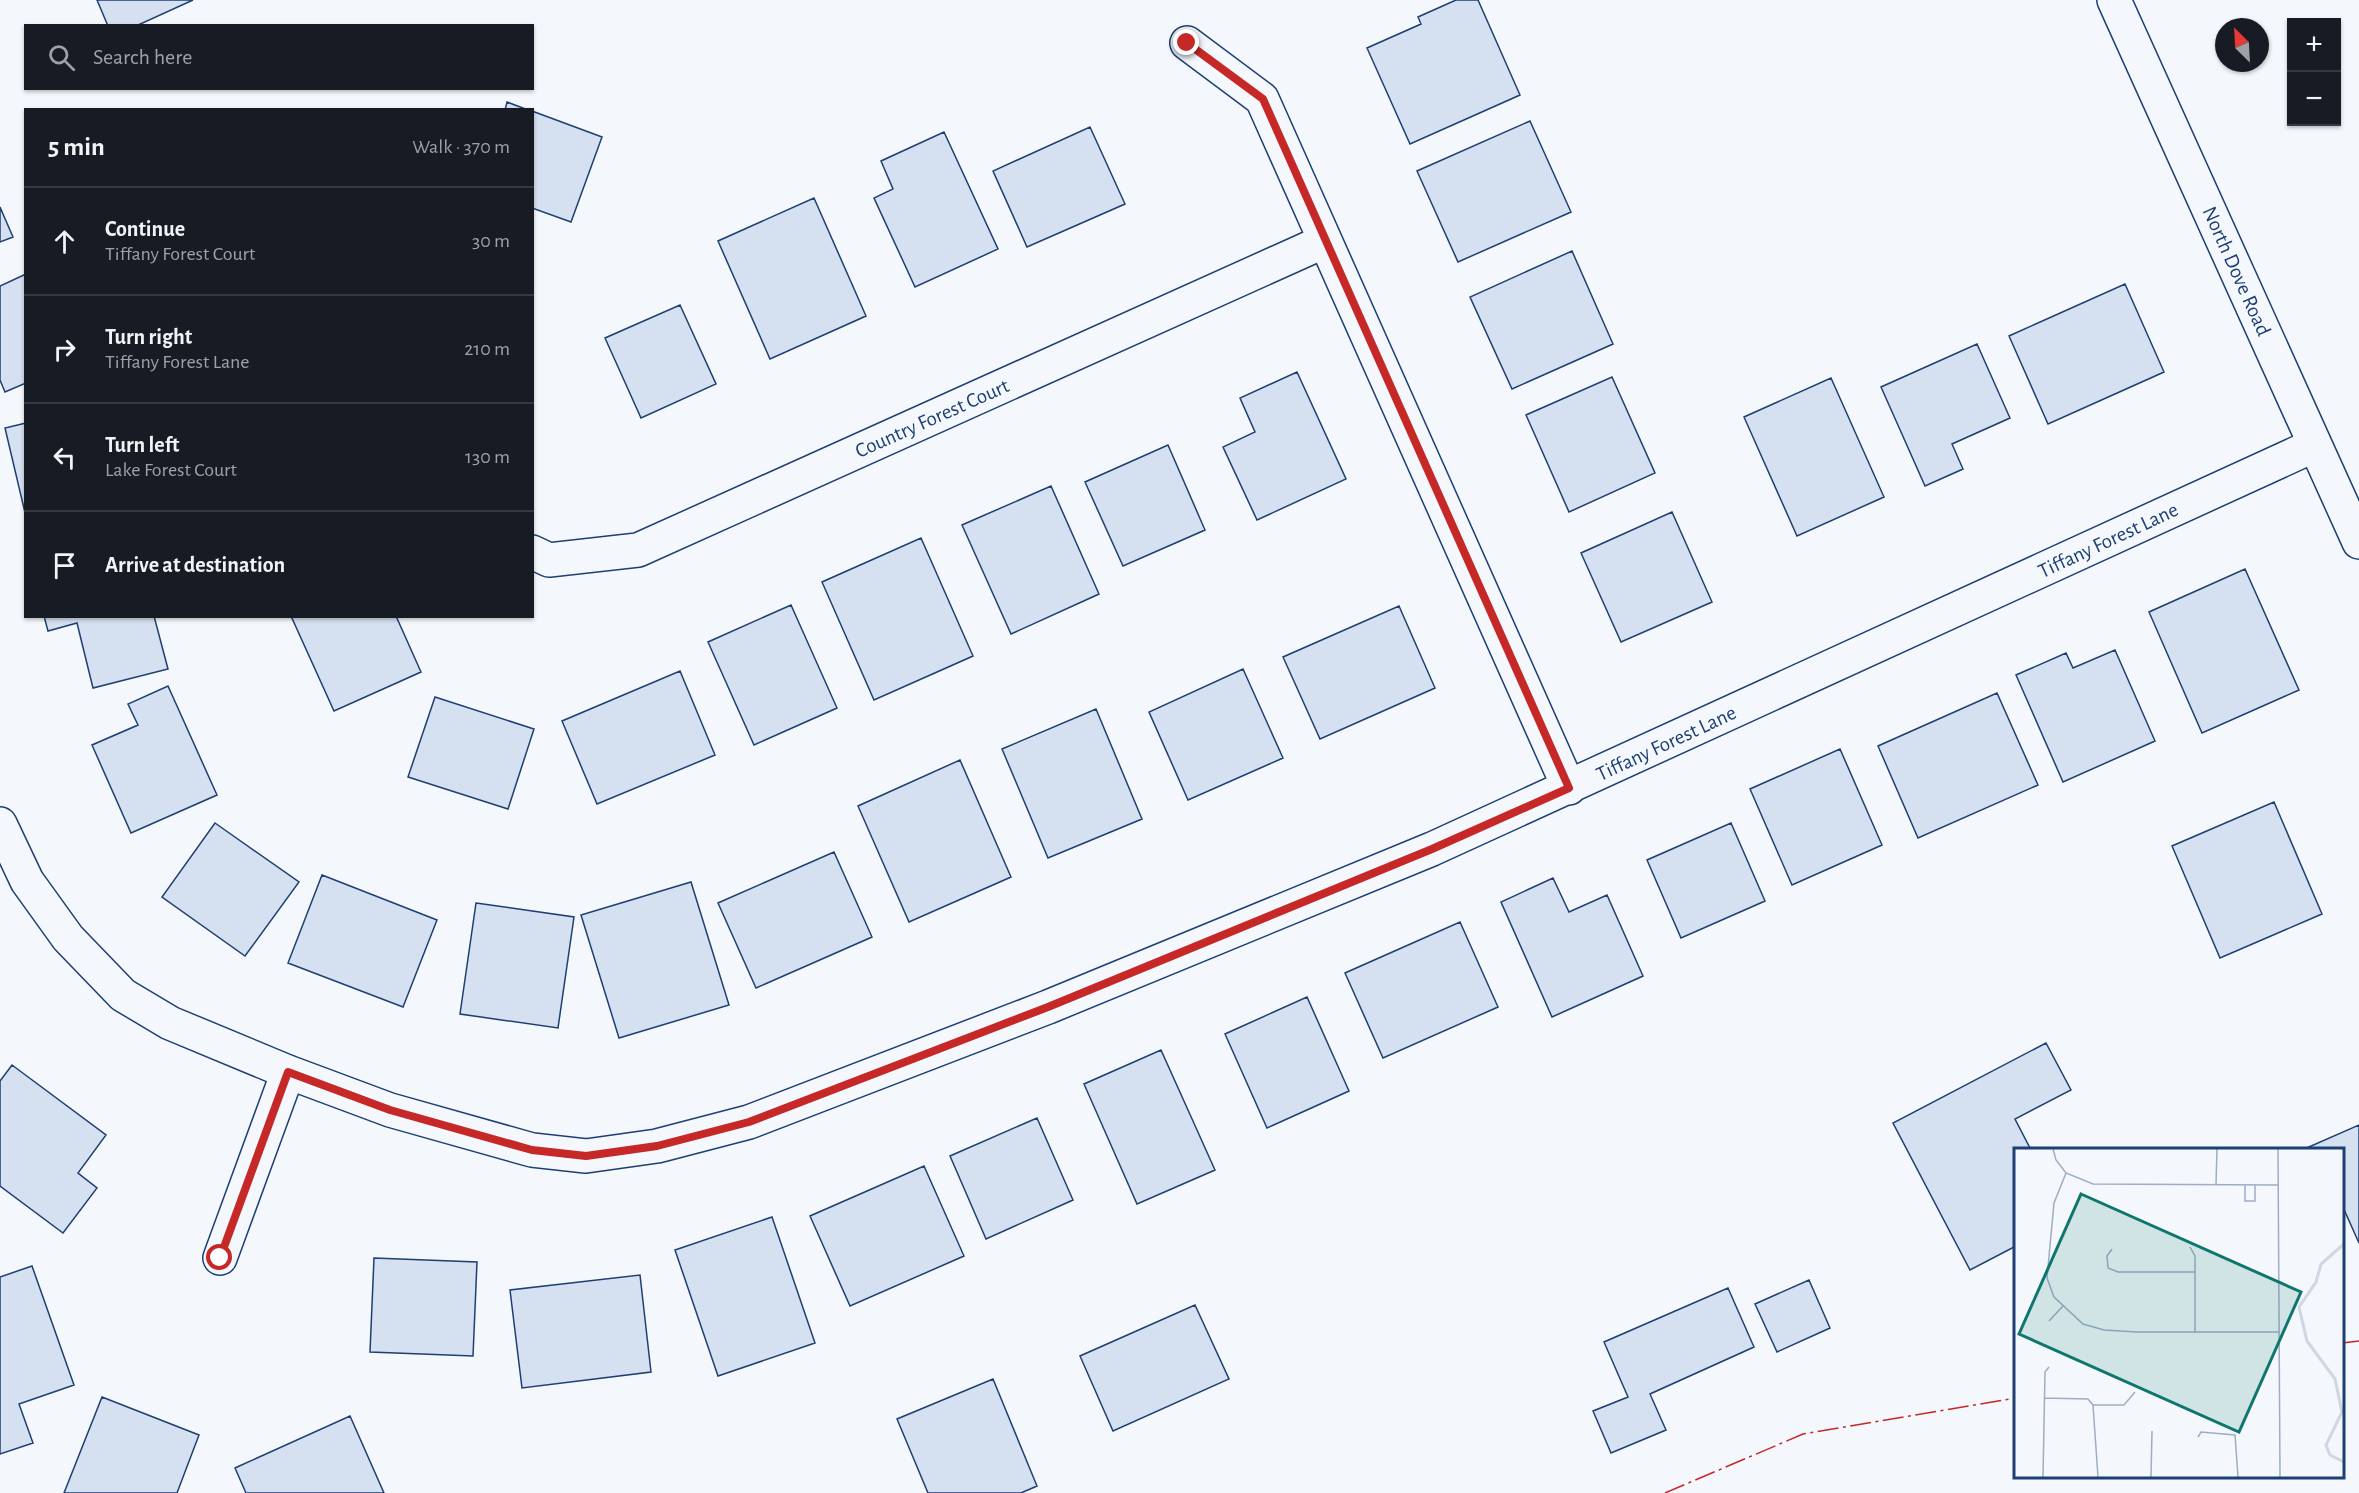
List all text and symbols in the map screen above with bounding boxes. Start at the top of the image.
north arrow [2215,18,2269,72]
map controls [2287,18,2341,126]
button: + [2287,18,2341,72]
search box [24,24,534,90]
route end [1173,29,1199,55]
icon: search [45,41,78,74]
text: Search here [93,46,192,68]
button: − [2287,72,2341,126]
text: 5 min [48,134,105,160]
text: Walk · 370 m [412,137,510,157]
street label: North Dove Road [2199,203,2274,339]
text: Continue [105,218,185,240]
icon: ahead [48,225,81,258]
text: 30 m [472,231,510,251]
text: Tiffany Forest Court [105,244,255,264]
text: Turn right [105,326,192,348]
icon: right [48,333,81,366]
text: 210 m [464,339,510,359]
text: Tiffany Forest Lane [105,352,250,372]
street label: Country Forest Court [852,375,1013,462]
text: Turn left [105,434,179,456]
icon: left [48,441,81,474]
text: 130 m [465,447,510,467]
text: Lake Forest Court [105,460,237,480]
street label: Tiffany Forest Lane [2035,499,2181,582]
icon: arrive [48,549,81,582]
text: Arrive at destination [105,554,285,576]
street label: Tiffany Forest Lane [1593,702,1739,785]
inset map [2014,1148,2344,1478]
route start [206,1244,232,1270]

